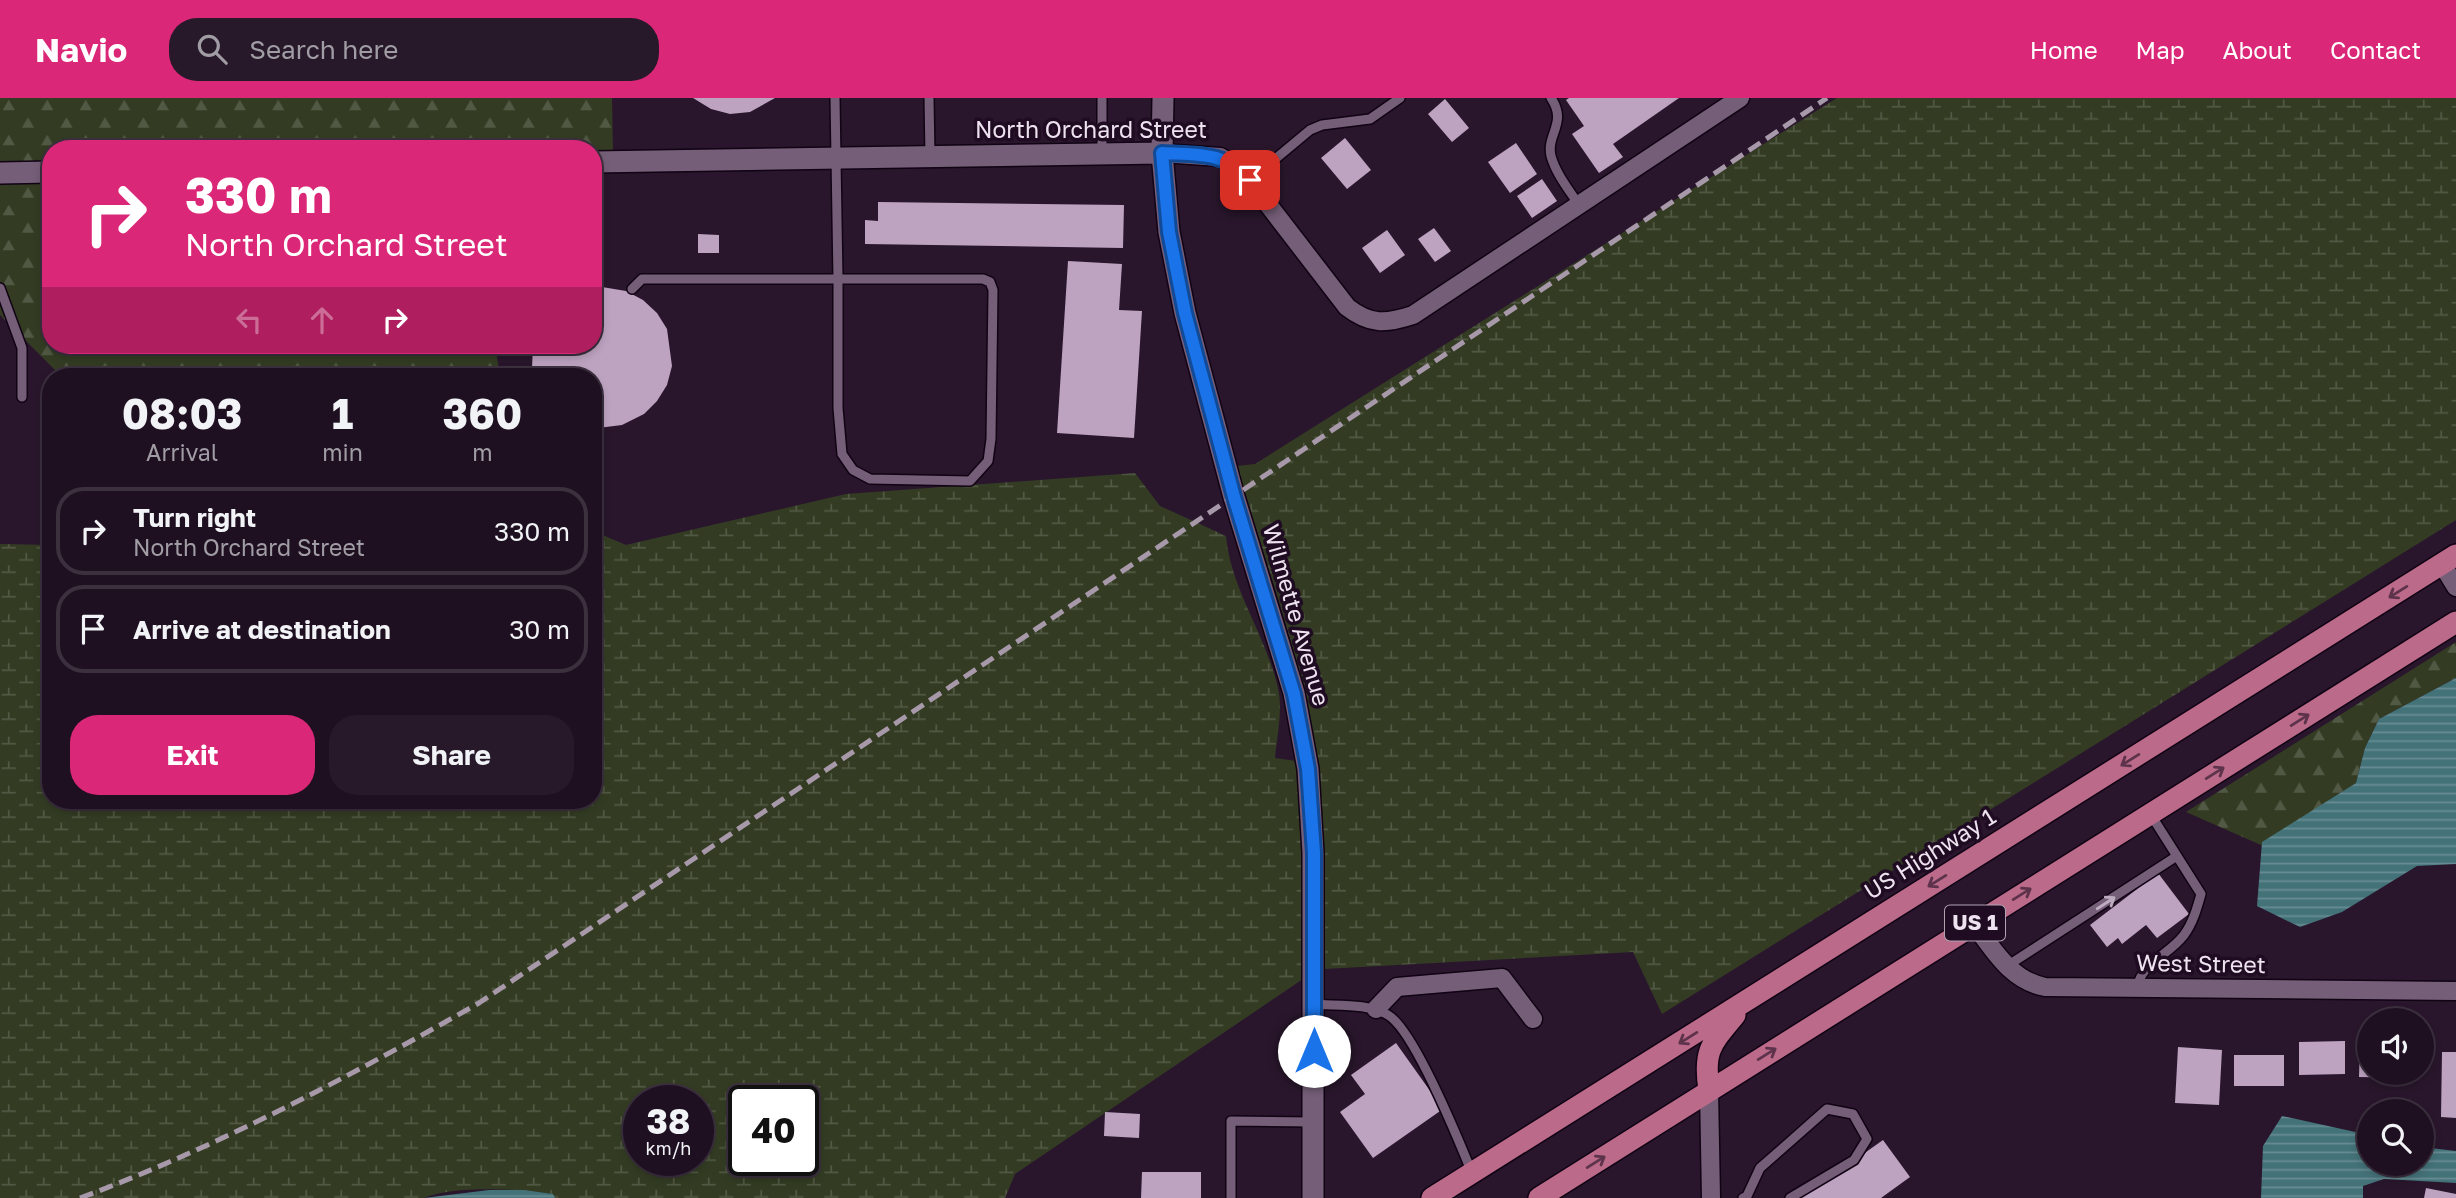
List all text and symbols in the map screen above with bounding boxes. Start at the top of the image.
search box [169,18,659,81]
text: Navio [35,30,127,69]
icon: search [193,30,231,68]
text: Search here [249,34,398,65]
text: Home [2030,35,2098,64]
text: Map [2136,35,2185,64]
text: About [2223,35,2292,64]
text: Contact [2330,35,2421,64]
street label: North Orchard Street [975,115,1207,143]
pin [1220,150,1280,210]
icon: arrive [1231,161,1269,199]
text: 330 m [185,165,332,224]
icon: right [70,168,161,259]
text: North Orchard Street [185,225,508,263]
icon: left [230,301,268,339]
icon: ahead [303,301,341,339]
icon: right [376,301,414,339]
text: 08:03 [122,388,242,438]
text: 1 [332,388,353,438]
text: 360 [443,388,522,438]
text: Arrival [146,438,218,466]
text: min [322,438,363,466]
text: m [472,438,493,466]
text: Turn right [133,502,256,533]
icon: right [74,512,112,550]
text: 330 m [494,516,570,547]
street label: Wilmette Avenue [1258,521,1336,709]
text: North Orchard Street [133,533,365,561]
one-way arrow [2389,585,2409,599]
icon: arrive [74,610,112,648]
text: Arrive at destination [133,614,391,645]
text: 30 m [509,614,570,645]
one-way arrow [2289,713,2309,727]
button: Exit [70,715,315,795]
button: Share [329,715,574,795]
one-way arrow [2120,753,2140,767]
one-way arrow [2204,766,2224,780]
street label: US Highway 1 [1859,802,2000,905]
one-way arrow [1928,874,1948,888]
one-way arrow [2012,886,2031,901]
one-way arrow [2095,895,2115,909]
road number: US 1 [1945,906,2005,940]
street label: West Street [2136,948,2266,978]
map controls [2357,1008,2434,1176]
button: sound [2357,1008,2434,1085]
position arrow [1277,1014,1351,1088]
one-way arrow [1678,1031,1698,1045]
one-way arrow [1757,1046,1776,1061]
speed limit sign: 40 [728,1085,819,1176]
button: search [2357,1099,2434,1176]
text: 38 [647,1100,690,1142]
text: km/h [646,1137,691,1159]
one-way arrow [1586,1154,1606,1168]

